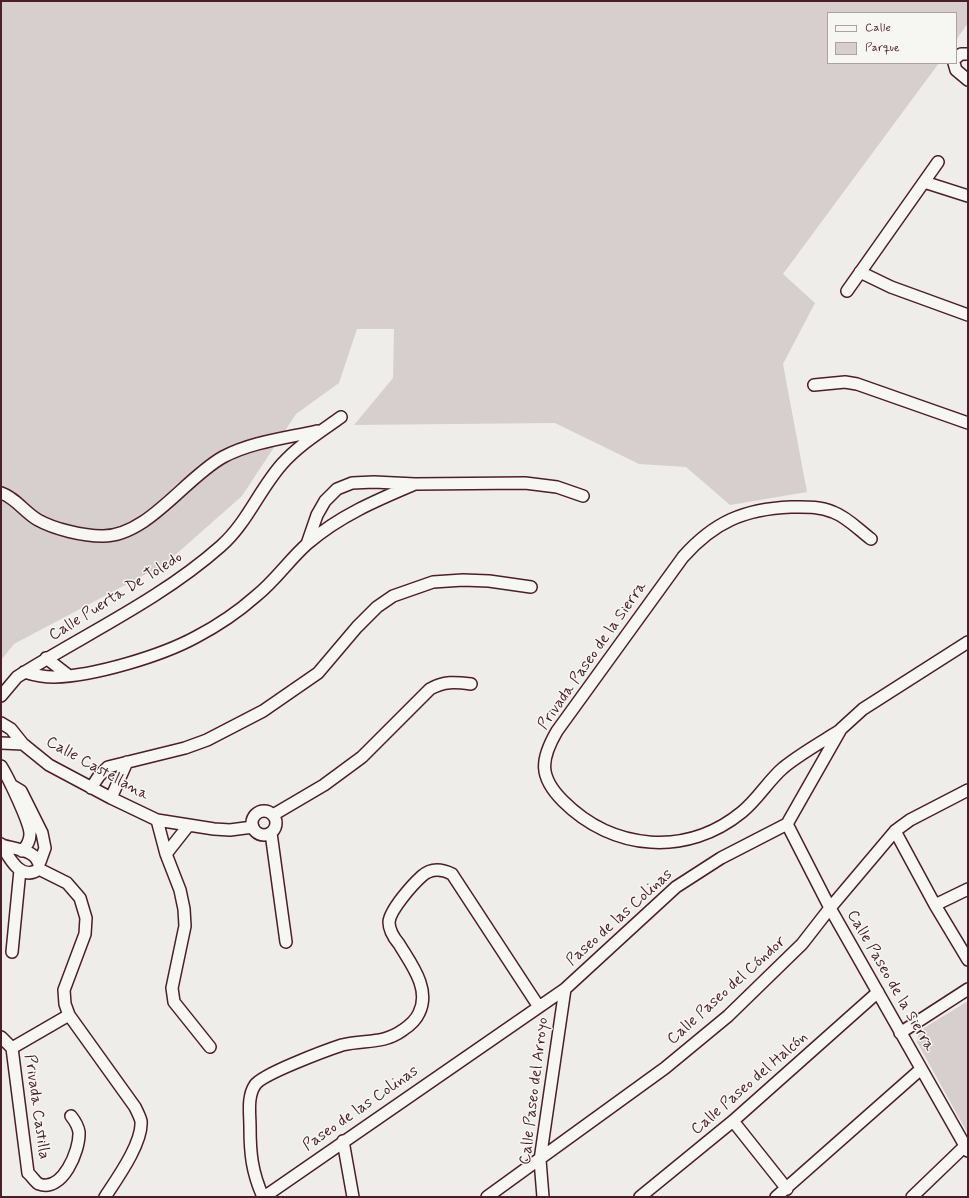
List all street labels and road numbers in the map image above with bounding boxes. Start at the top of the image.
street label: Calle Puerta De Toledo [46,548,186,646]
street label: Privada Paseo de la Sierra [534,578,652,734]
street label: Calle Castellana [42,733,152,805]
street label: Paseo de las Colinas [563,865,677,971]
street label: Calle Paseo de la Sierra [842,907,938,1055]
street label: Calle Paseo del Cóndor [664,933,790,1049]
street label: Calle Paseo del Arroyo [516,1016,554,1166]
street label: Calle Paseo del Halcón [688,1028,812,1140]
street label: Privada Castilla [19,1053,53,1161]
street label: Paseo de las Colinas [300,1062,422,1156]

